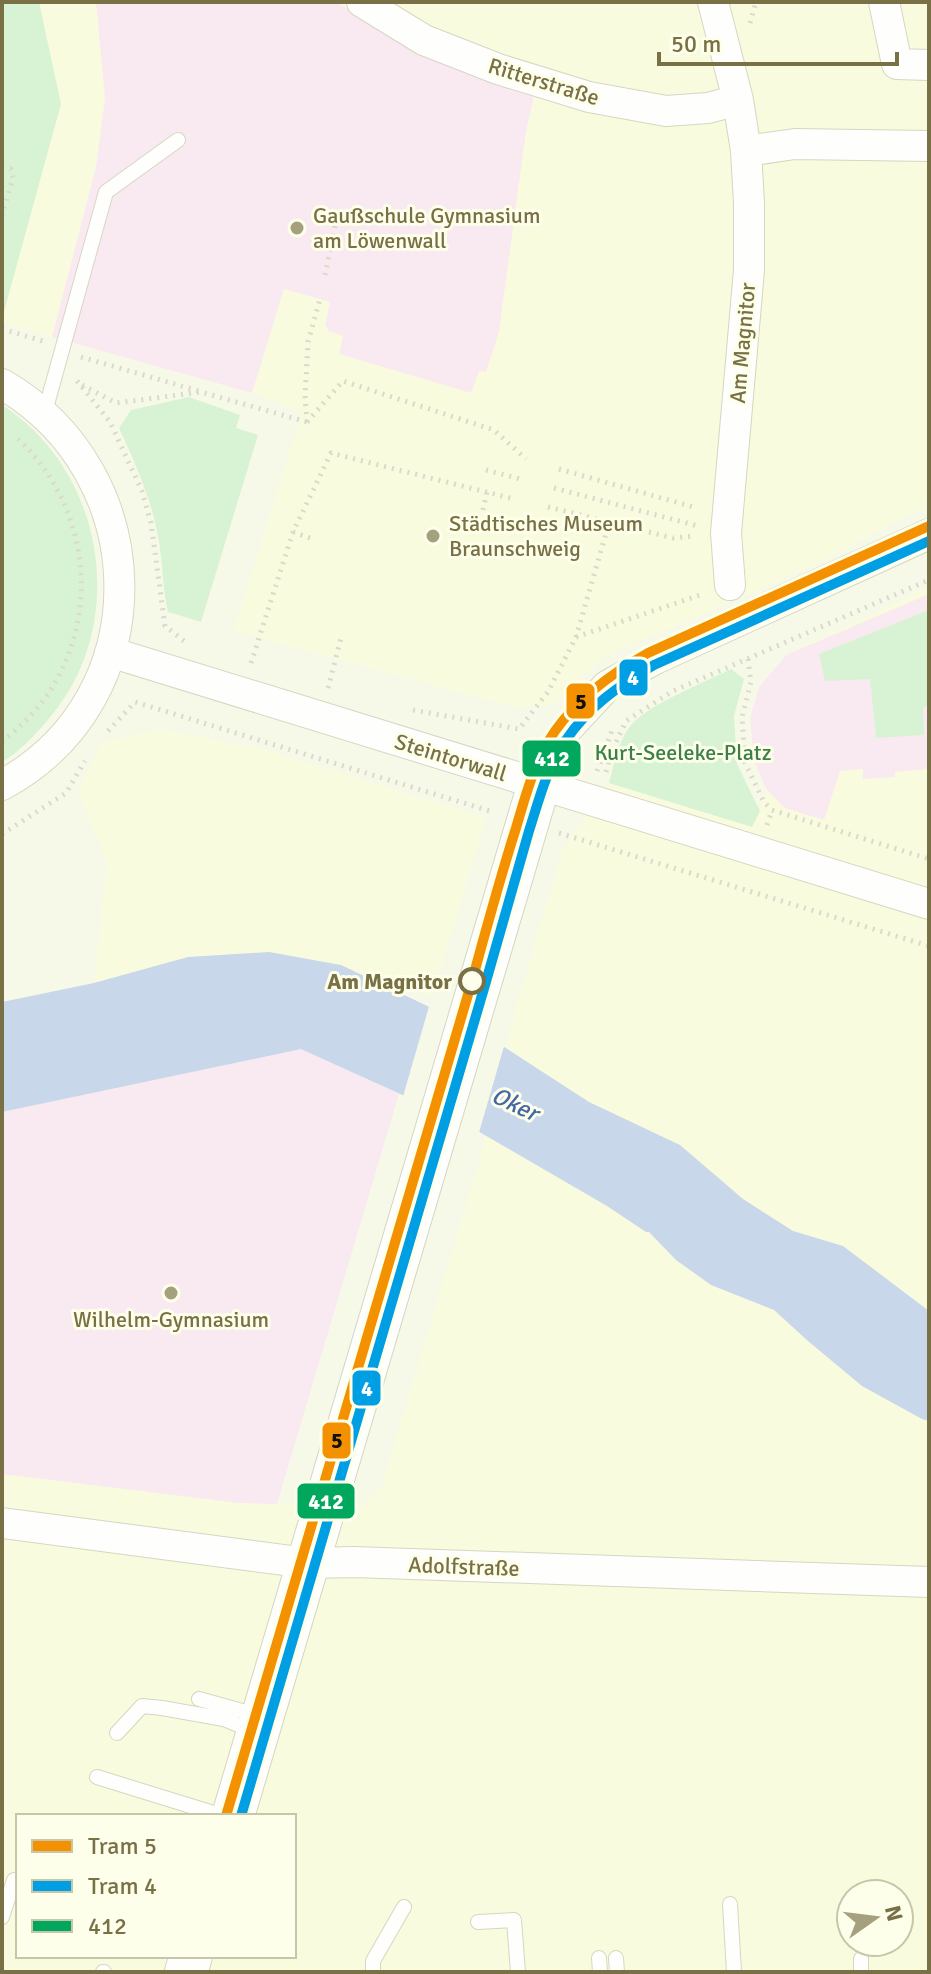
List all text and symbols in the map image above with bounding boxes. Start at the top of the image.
scale bar [659,16,897,66]
text: 50 m [671,29,721,59]
street label: Ritterstraße [485,52,603,111]
place label: Gaußschule Gymnasium am Löwenwall [313,202,540,254]
marker: Gaußschule Gymnasium am Löwenwall [288,219,306,237]
street label: Am Magnitor [724,282,761,405]
place label: Städtisches Museum Braunschweig [449,510,643,562]
marker: Städtisches Museum Braunschweig [424,527,442,545]
line badge: 4 [618,658,649,697]
text: 4 [627,664,639,691]
line badge: 5 [565,682,596,720]
text: 5 [575,688,587,715]
street label: Steintorwall [392,728,510,787]
line badge: 412 [521,739,582,778]
park label: Kurt-Seeleke-Platz [594,739,772,766]
text: 412 [534,745,570,772]
place label: Am Magnitor [327,968,452,995]
marker: Am Magnitor [459,968,485,994]
water label: Oker [487,1080,546,1129]
marker: Wilhelm-Gymnasium [162,1284,180,1302]
place label: Wilhelm-Gymnasium [73,1306,269,1333]
line badge: 4 [351,1369,382,1407]
text: 4 [361,1375,373,1402]
line badge: 5 [321,1421,352,1460]
text: 5 [331,1427,343,1454]
line badge: 412 [296,1482,356,1520]
text: 412 [308,1488,344,1515]
street label: Adolfstraße [408,1551,520,1582]
legend [16,1814,296,1958]
text: Tram 5 [88,1831,157,1861]
text: Tram 4 [88,1871,157,1901]
north arrow [835,1878,915,1958]
text: N [879,1903,909,1924]
text: 412 [88,1911,127,1941]

